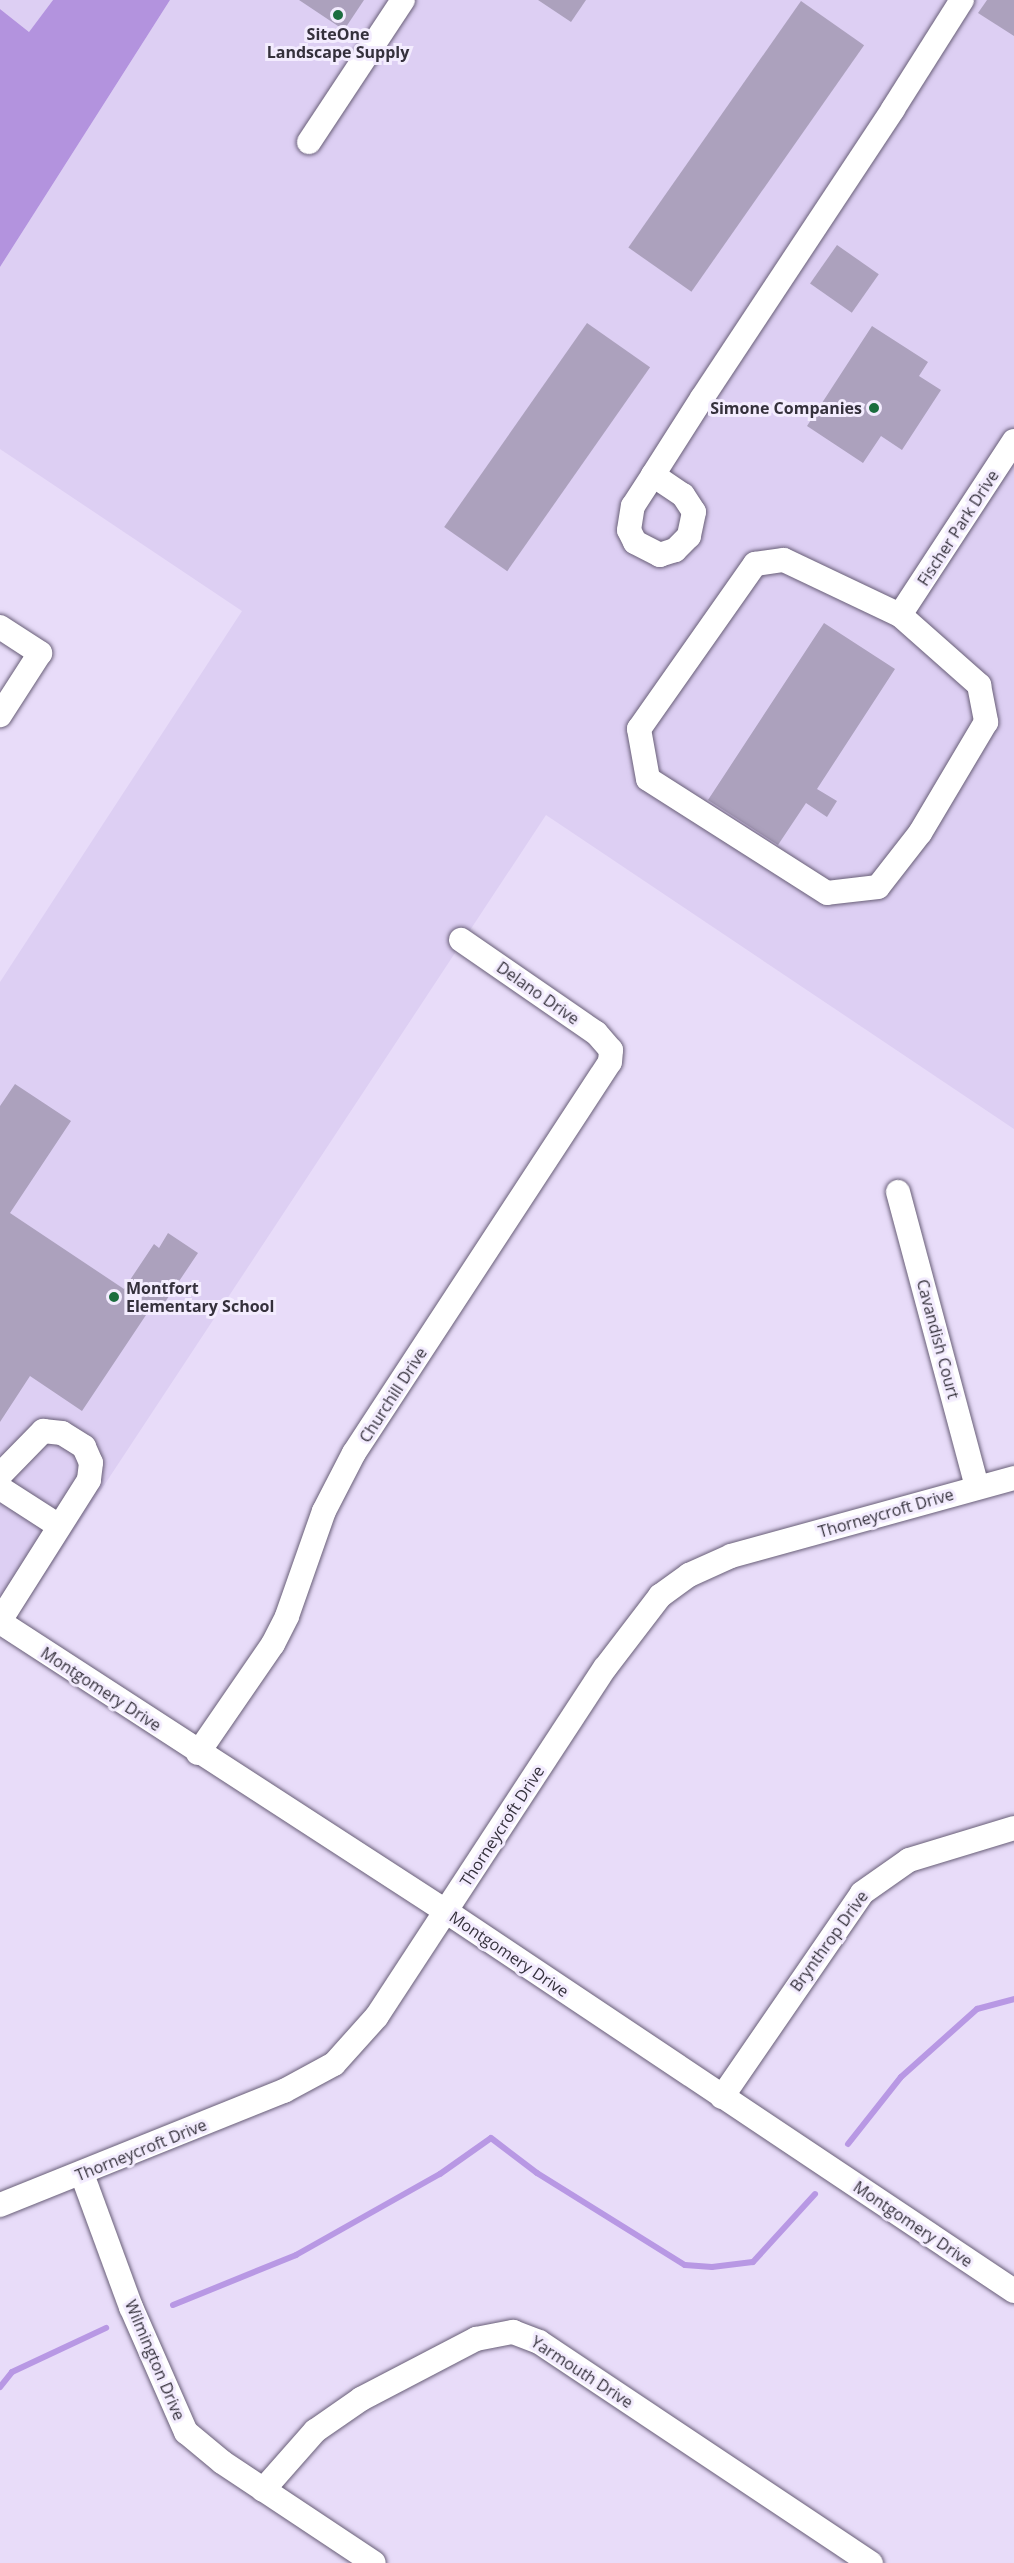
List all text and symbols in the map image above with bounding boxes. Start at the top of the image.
marker: SiteOne Landscape Supply [331,8,345,22]
place label: SiteOne Landscape Supply [267,24,409,62]
place label: Simone Companies [710,398,862,418]
marker: Simone Companies [867,401,881,415]
street label: Fischer Park Drive [913,467,1003,589]
street label: Delano Drive [493,958,583,1028]
street label: Cavandish Court [913,1277,963,1401]
place label: Montfort Elementary School [126,1278,274,1316]
marker: Montfort Elementary School [107,1290,121,1304]
street label: Churchill Drive [355,1344,431,1446]
street label: Thorneycroft Drive [816,1484,956,1542]
street label: Montgomery Drive [37,1643,165,1735]
street label: Thorneycroft Drive [456,1762,548,1890]
street label: Brynthrop Drive [786,1887,872,1995]
street label: Montgomery Drive [446,1907,572,2001]
street label: Thorneycroft Drive [73,2115,209,2185]
street label: Montgomery Drive [850,2177,976,2271]
street label: Wilmington Drive [121,2297,189,2423]
street label: Yarmouth Drive [528,2332,636,2412]

